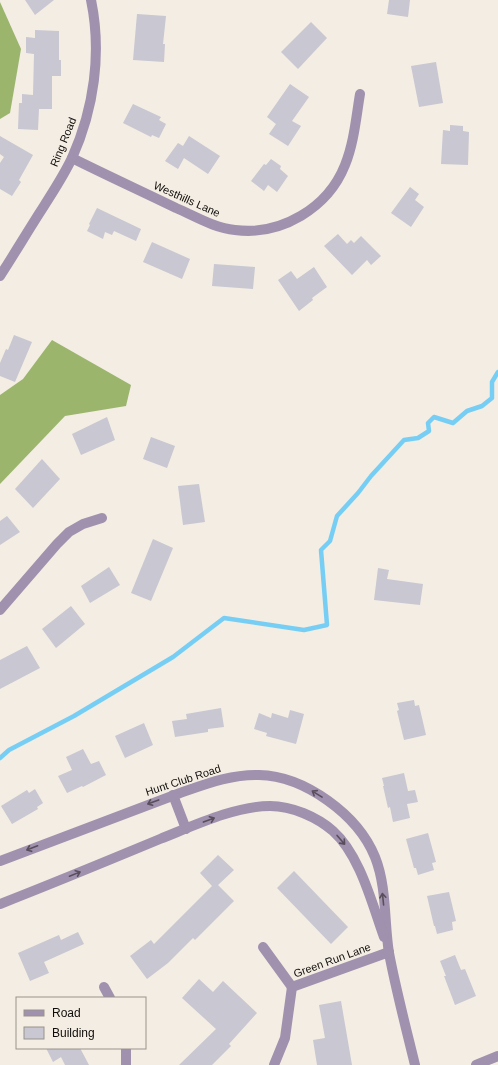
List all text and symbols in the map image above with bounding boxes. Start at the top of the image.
street label: Ring Road [48,116,78,168]
street label: Westhills Lane [152,179,222,219]
street label: Hunt Club Road [144,762,222,798]
one-way arrow [312,790,323,798]
one-way arrow [148,799,160,807]
one-way arrow [203,816,215,824]
one-way arrow [336,834,345,845]
one-way arrow [26,845,38,853]
one-way arrow [69,869,81,877]
one-way arrow [380,893,387,906]
street label: Green Run Lane [292,940,372,980]
legend [16,997,146,1049]
text: Road [52,1006,81,1020]
text: Building [52,1026,95,1040]

